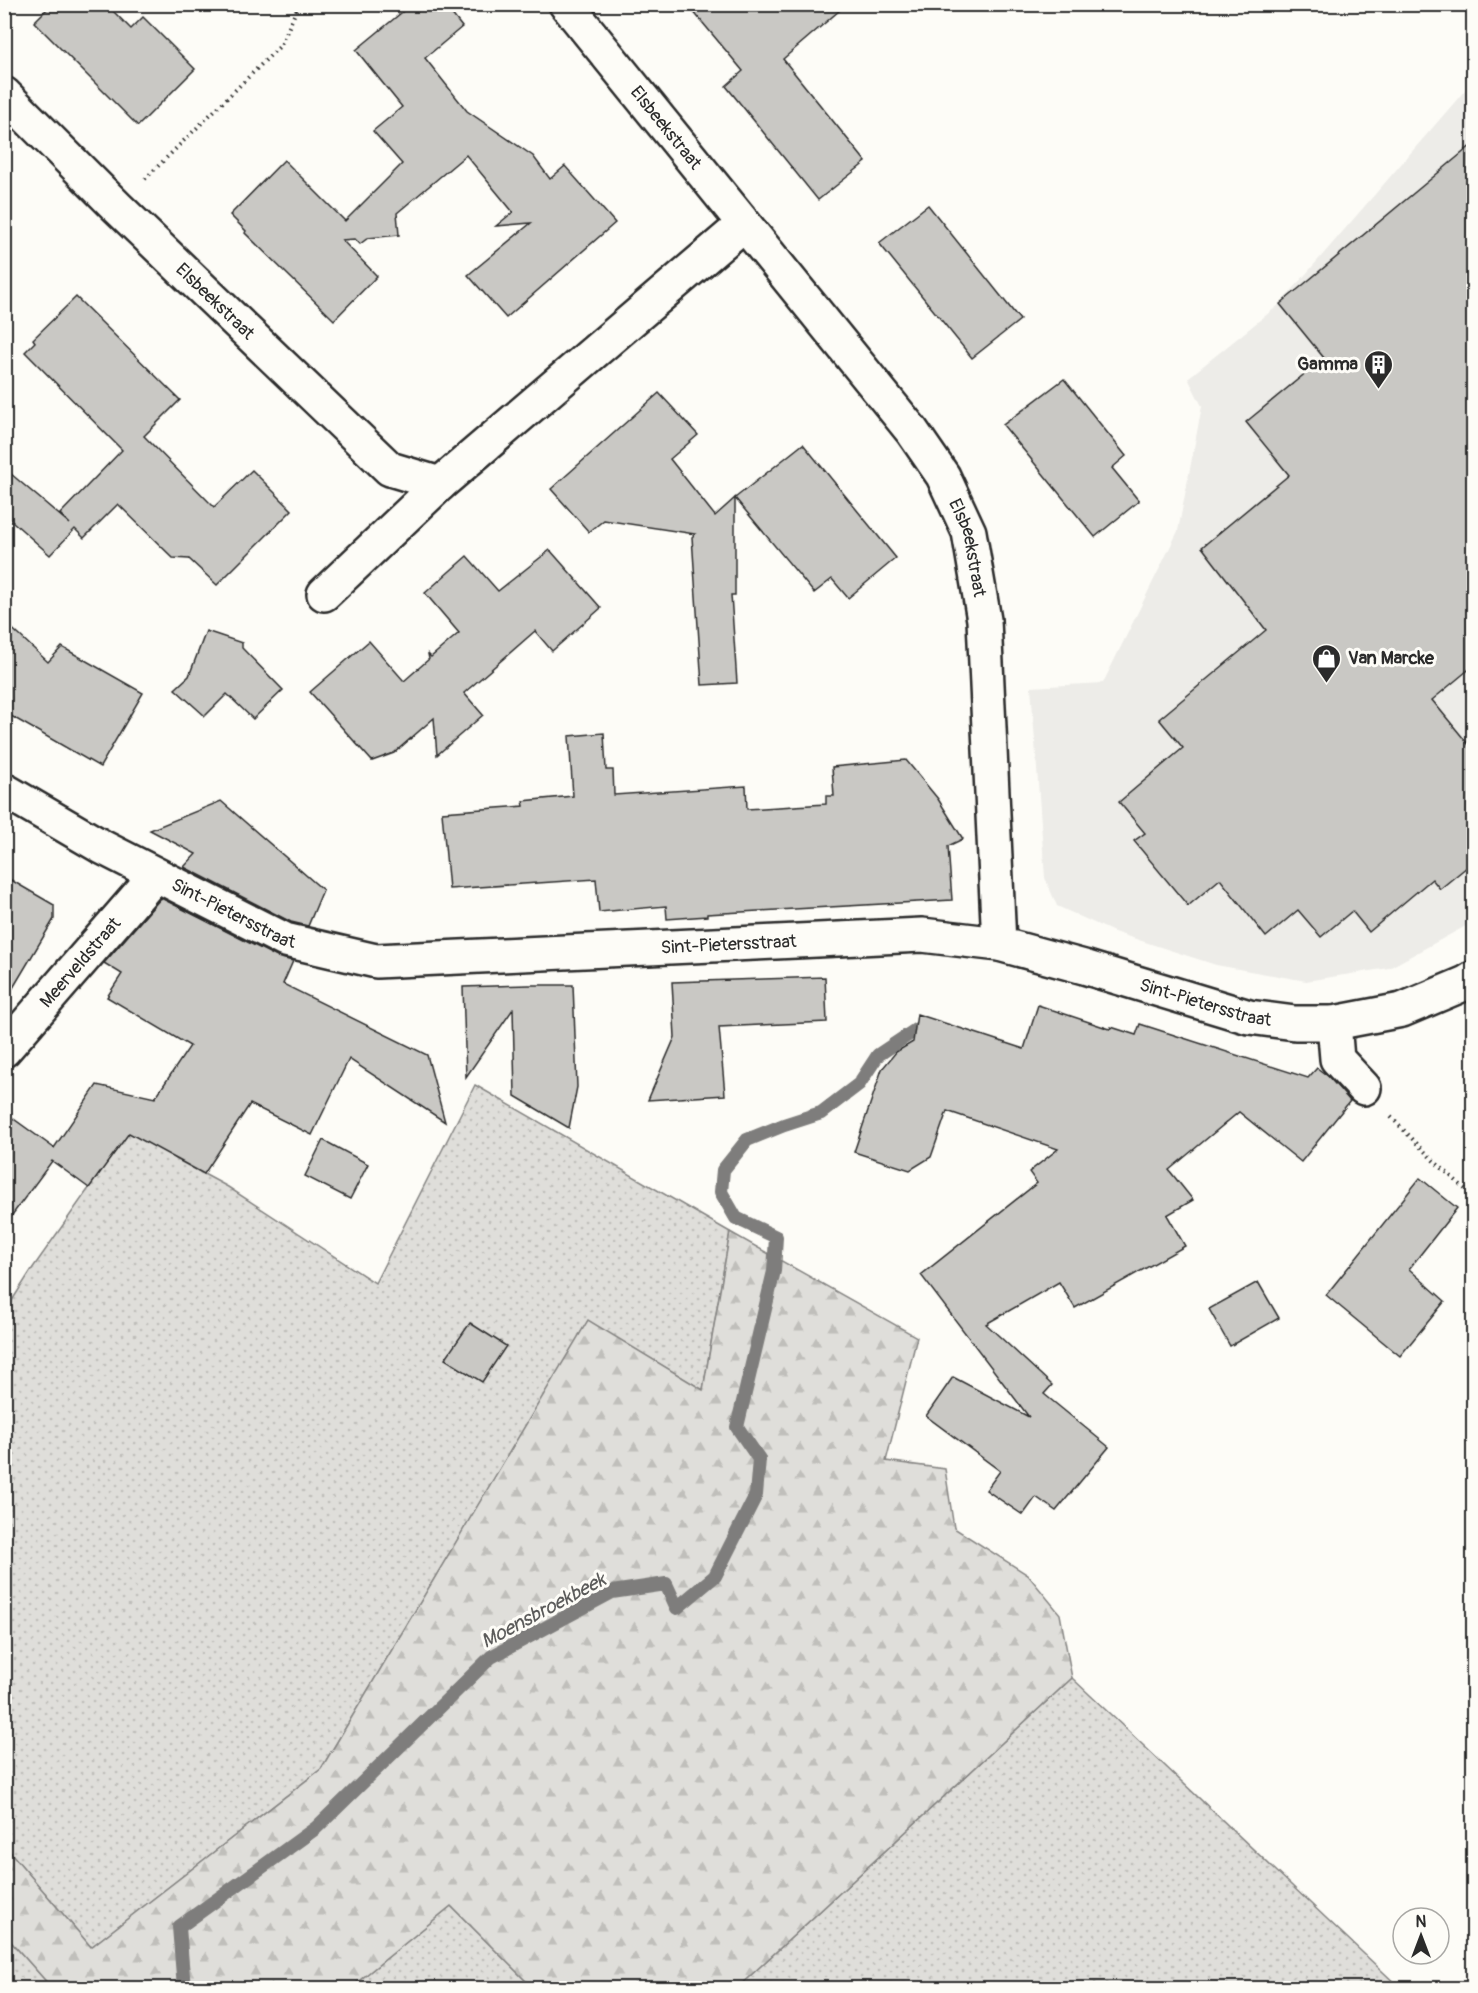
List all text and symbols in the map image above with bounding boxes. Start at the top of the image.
street label: Elsbeekstraat [625,81,707,175]
street label: Elsbeekstraat [170,258,260,345]
building icon: Gamma [1363,348,1395,390]
place label: Gamma [1297,353,1359,376]
street label: Elsbeekstraat [943,495,991,599]
shop icon: Van Marcke [1311,642,1343,684]
place label: Van Marcke [1348,647,1435,670]
street label: Sint-Pietersstraat [168,873,298,954]
street label: Meerveldstraat [35,912,126,1013]
street label: Sint-Pietersstraat [660,930,798,959]
street label: Sint-Pietersstraat [1137,974,1273,1032]
water label: Moensbroekbeek [477,1566,611,1654]
north arrow [1391,1906,1451,1966]
text: N [1416,1912,1427,1932]

